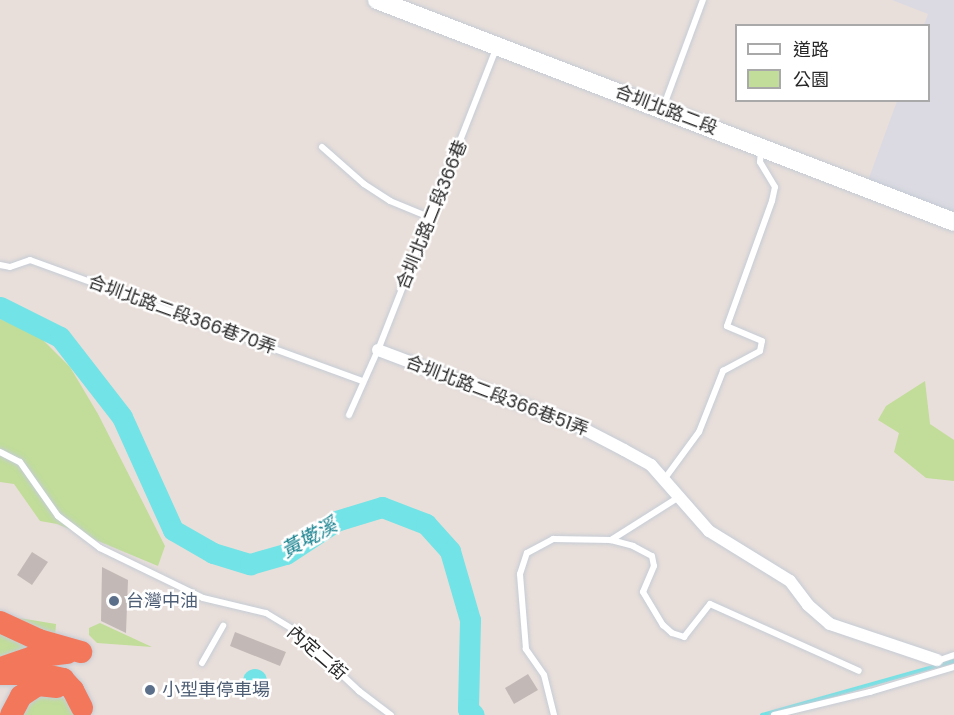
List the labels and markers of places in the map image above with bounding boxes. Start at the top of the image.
place label: 台灣中油 [126,590,198,612]
marker: 台灣中油 [107,594,121,608]
place label: 小型車停車場 [162,679,270,701]
marker: 小型車停車場 [143,683,157,697]

